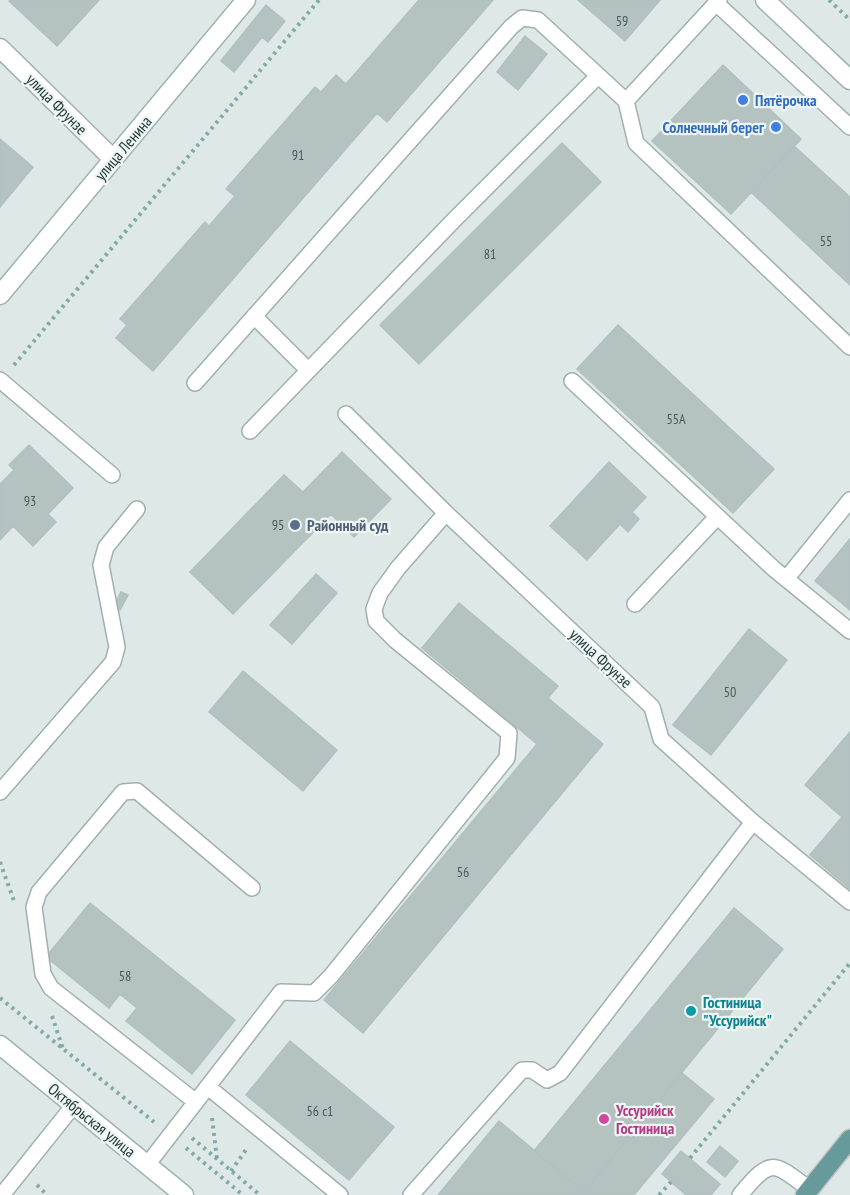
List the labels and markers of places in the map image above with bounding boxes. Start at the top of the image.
place label: Пятёрочка [755,90,817,110]
marker: Пятёрочка [736,93,750,107]
place label: Солнечный берег [662,117,765,137]
marker: Солнечный берег [769,120,783,134]
place label: Районный суд [307,515,389,535]
marker: Районный суд [288,518,302,532]
place label: Гостиница "Уссурийск" [703,992,772,1030]
marker: Гостиница "Уссурийск" [684,1004,698,1018]
place label: Уссурийск Гостиница [615,1100,675,1138]
marker: Уссурийск Гостиница [597,1112,611,1126]

